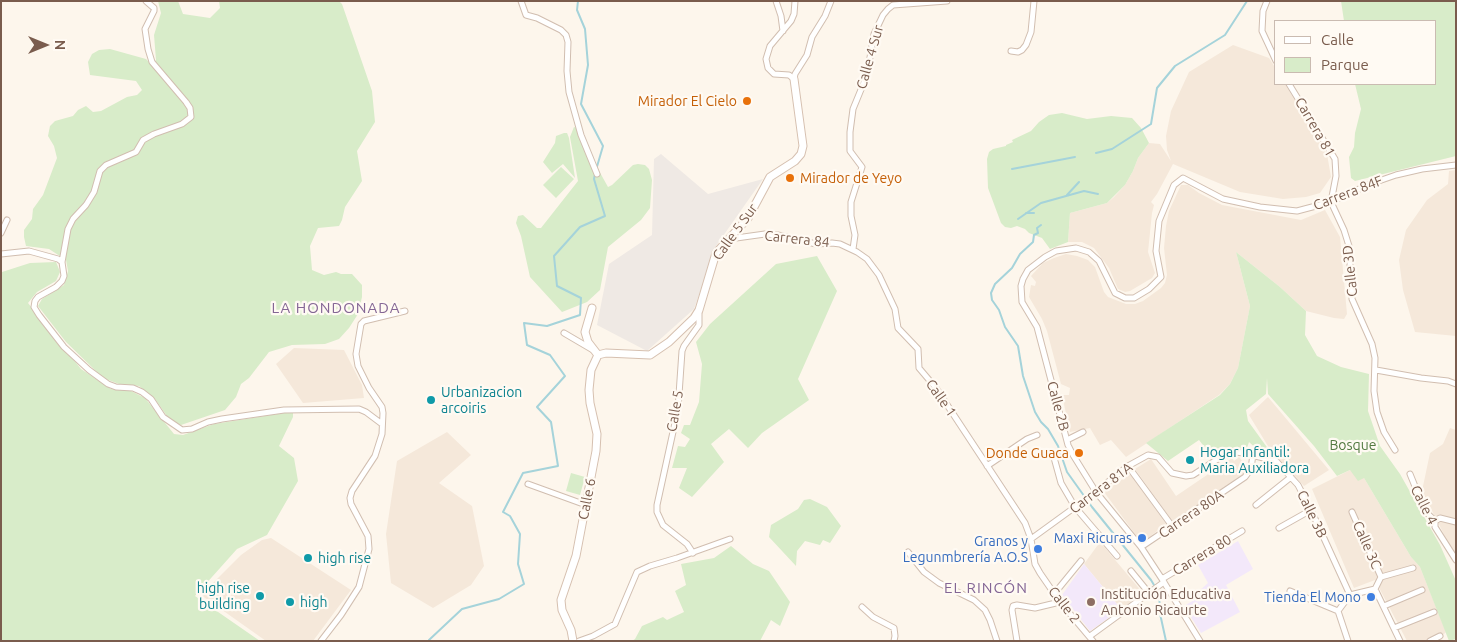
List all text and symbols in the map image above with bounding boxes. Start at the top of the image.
north arrow [20,20,70,70]
legend [1274,20,1437,85]
street label: Calle 4 Sur [853,23,887,91]
text: Calle [1321,31,1354,48]
text: N [52,40,68,50]
text: Parque [1321,56,1369,73]
place label: Mirador El Cielo [638,93,737,109]
street label: Carrera 81 [1291,94,1339,160]
marker: Mirador El Cielo [741,95,753,107]
place label: Mirador de Yeyo [800,170,902,186]
marker: Mirador de Yeyo [784,172,796,184]
street label: Carrera 84F [1311,172,1385,214]
street label: Calle 5 Sur [709,200,761,264]
street label: Carrera 84 [763,227,831,251]
street label: Calle 3D [1339,244,1361,298]
district label: LA HONDONADA [270,299,402,317]
street label: Calle 1 [922,376,960,420]
street label: Calle 2B [1043,379,1073,433]
place label: Urbanizacion arcoiris [441,384,522,417]
street label: Calle 5 [663,389,687,433]
marker: Urbanizacion arcoiris [425,394,437,406]
park label: Bosque [1329,437,1377,453]
place label: Hogar Infantil: Maria Auxiliadora [1200,444,1309,477]
place label: Donde Guaca [986,445,1069,461]
marker: Donde Guaca [1073,447,1085,459]
marker: Hogar Infantil: Maria Auxiliadora [1184,454,1196,466]
street label: Carrera 81A [1066,459,1136,517]
street label: Calle 6 [575,477,599,521]
street label: Calle 4 [1407,482,1441,528]
street label: Carrera 80A [1155,486,1227,542]
street label: Calle 3B [1293,487,1331,541]
street label: Calle 3C [1349,518,1385,572]
place label: Maxi Ricuras [1054,530,1132,546]
street label: Carrera 80 [1170,531,1234,579]
marker: Maxi Ricuras [1136,532,1148,544]
place label: Granos y Legunmbrería A.O.S [903,533,1028,566]
marker: Granos y Legunmbrería A.O.S [1032,543,1044,555]
place label: high rise [318,550,371,566]
marker: high rise [302,552,314,564]
district label: EL RINCÓN [943,579,1029,597]
place label: high rise building [197,580,250,612]
street label: Calle 2 [1044,583,1084,627]
place label: Institución Educativa Antonio Ricaurte [1101,586,1231,618]
place label: Tienda El Mono [1264,589,1361,605]
marker: high rise building [254,590,266,602]
marker: Tienda El Mono [1365,591,1377,603]
place label: high [300,594,327,610]
marker: high [284,596,296,608]
marker: Institución Educativa Antonio Ricaurte [1085,596,1097,608]

